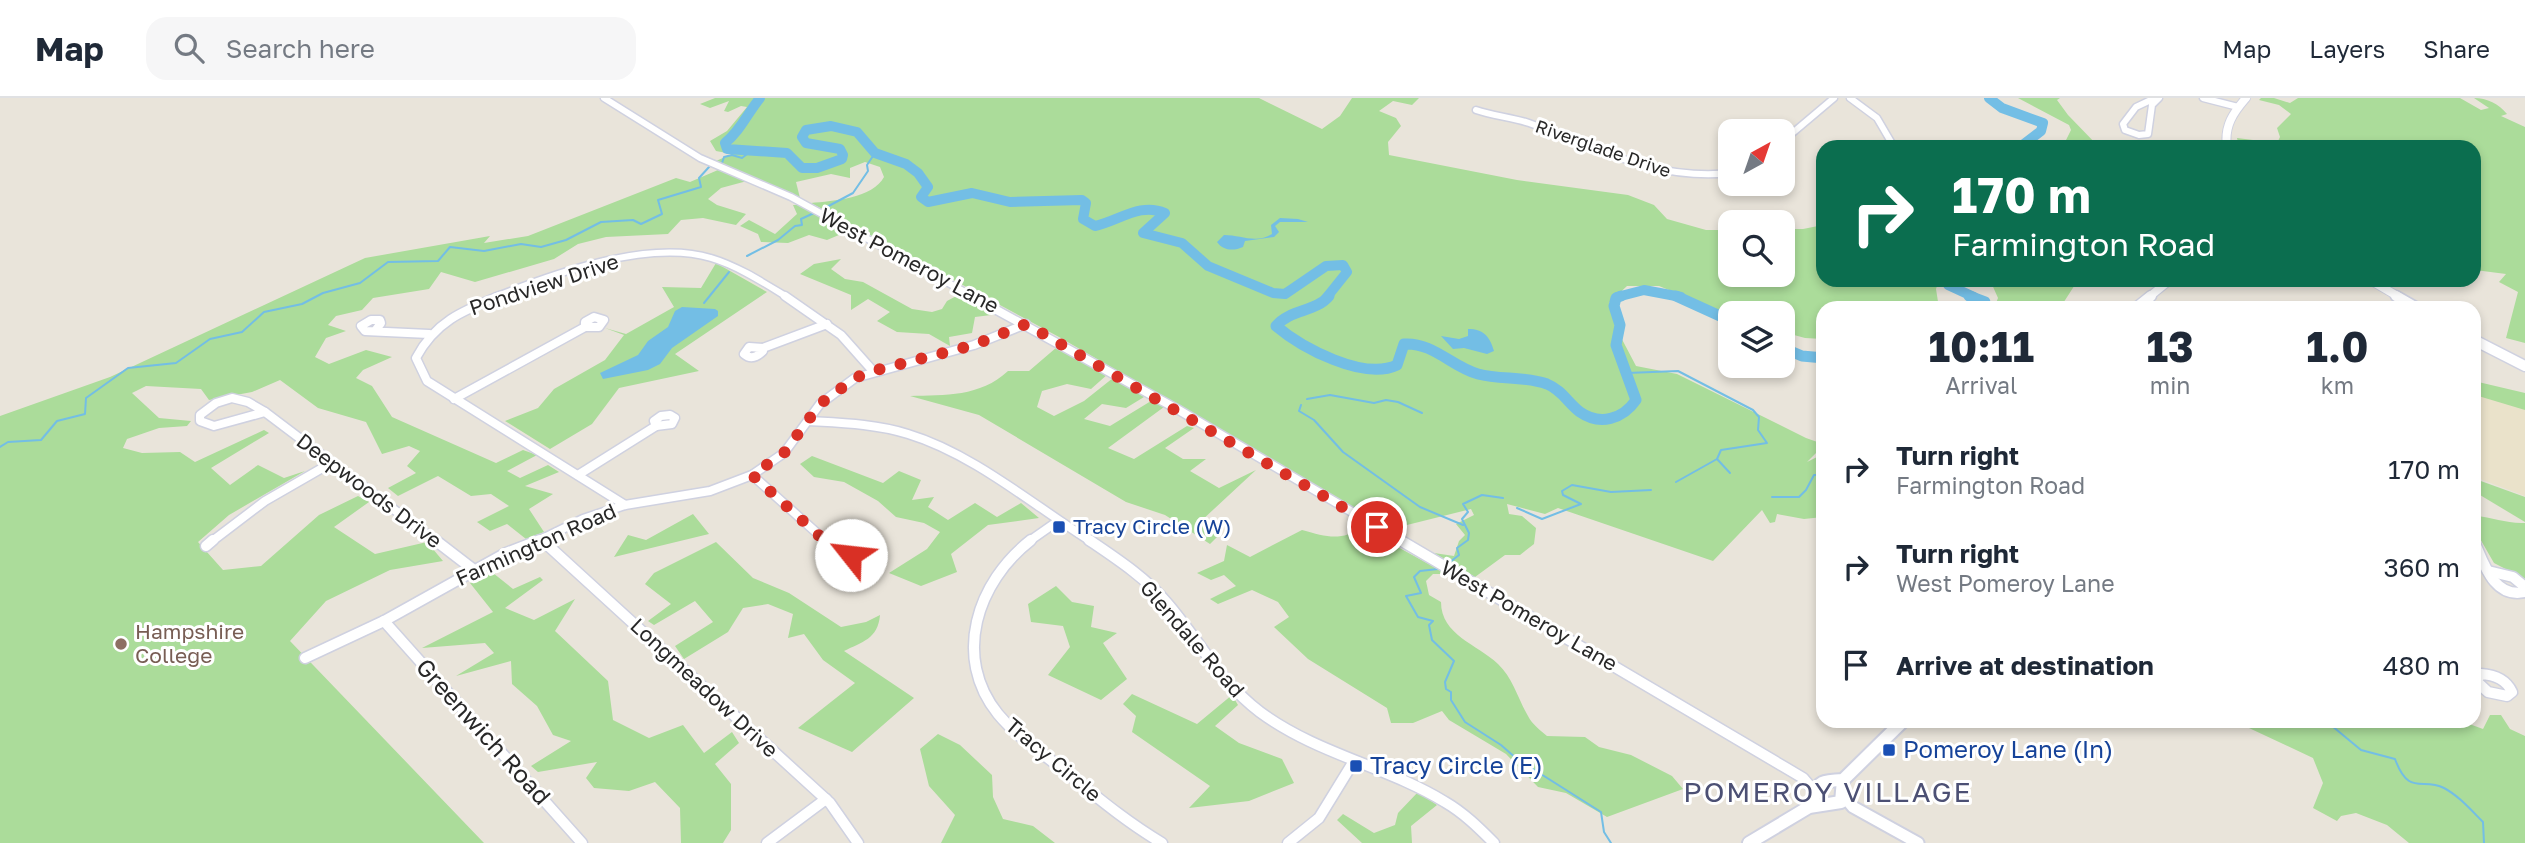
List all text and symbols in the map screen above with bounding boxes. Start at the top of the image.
search box [146,17,636,80]
text: Map [35,29,104,68]
icon: search [170,29,208,67]
text: Search here [226,33,375,64]
text: Map [2222,34,2271,63]
text: Layers [2309,34,2385,63]
text: Share [2423,34,2490,63]
street label: Riverglade Drive [1533,115,1674,182]
north arrow [1718,119,1796,196]
map controls [1718,119,1795,378]
text: 170 m [1952,165,2091,224]
icon: right [1837,168,1928,259]
street label: West Pomeroy Lane [815,202,1004,318]
button: search [1718,210,1795,287]
text: Farmington Road [1952,225,2215,263]
street label: Pondview Drive [466,248,622,320]
button: layers [1718,301,1795,378]
text: 10:11 [1928,321,2034,371]
text: 13 [2146,321,2194,371]
text: 1.0 [2306,321,2369,371]
text: Arrival [1945,371,2017,399]
text: min [2150,371,2190,399]
text: km [2321,371,2354,399]
street label: Deepwoods Drive [292,427,447,553]
text: Turn right [1896,440,2019,471]
icon: right [1837,450,1875,488]
text: 170 m [2388,454,2460,485]
text: Farmington Road [1896,471,2085,499]
street label: Farmington Road [451,497,620,591]
pin [1347,497,1407,557]
icon: arrive [1358,508,1396,546]
place label: Tracy Circle (W) [1073,513,1231,539]
position arrow [814,518,888,592]
marker: Tracy Circle (W) [1051,519,1067,535]
text: Turn right [1896,538,2019,569]
icon: right [1837,548,1875,586]
text: 360 m [2383,552,2460,583]
street label: West Pomeroy Lane [1437,554,1622,676]
text: West Pomeroy Lane [1896,569,2115,597]
street label: Glendale Road [1135,574,1251,702]
street label: Longmeadow Drive [625,612,784,762]
place label: Hampshire College [135,618,244,668]
marker: Hampshire College [113,636,129,652]
icon: arrive [1837,646,1875,684]
text: Arrive at destination [1896,650,2154,681]
text: 480 m [2383,650,2460,681]
street label: Greenwich Road [411,652,557,810]
street label: Tracy Circle [1000,712,1107,807]
place label: Pomeroy Lane (In) [1903,734,2113,763]
marker: Pomeroy Lane (In) [1881,742,1897,758]
place label: Tracy Circle (E) [1370,750,1543,779]
marker: Tracy Circle (E) [1348,758,1364,774]
district label: POMEROY VILLAGE [1683,775,1973,808]

